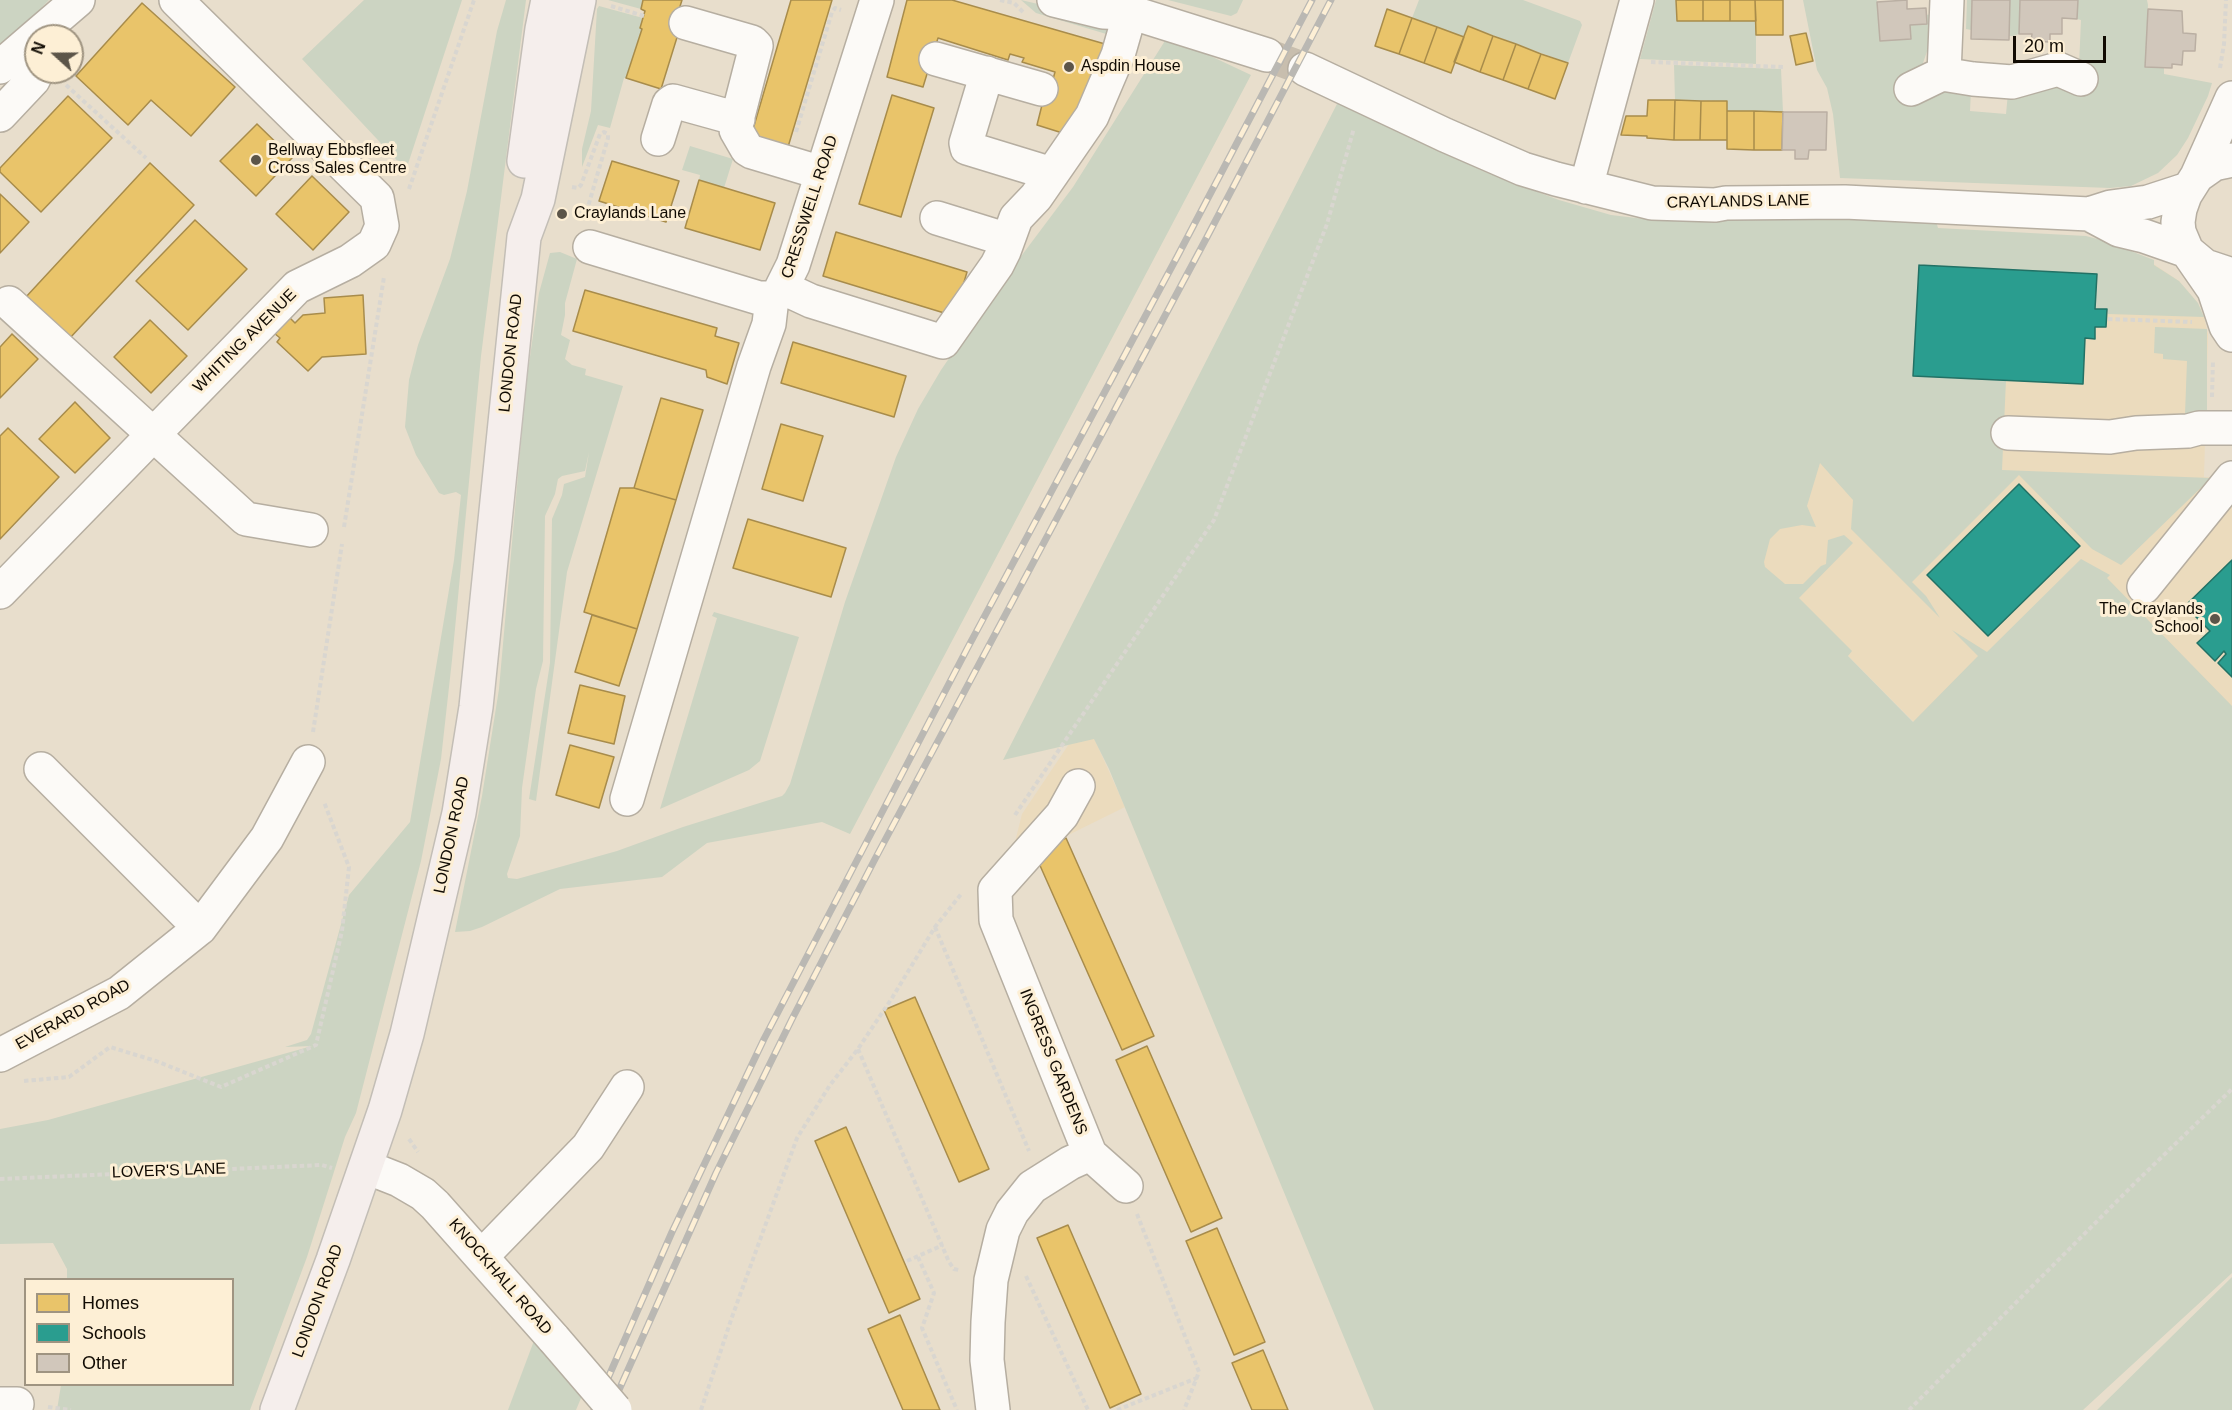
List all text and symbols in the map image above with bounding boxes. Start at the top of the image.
north arrow [24,24,84,84]
scale bar [2016,24,2109,62]
text: 20 m [2024,36,2064,56]
text: N [29,40,49,57]
place label: Aspdin House [1081,57,1181,77]
marker: Aspdin House [1062,60,1076,74]
street label: CRESSWELL ROAD [778,133,842,281]
place label: Bellway Ebbsfleet Cross Sales Centre [268,141,407,179]
marker: Bellway Ebbsfleet Cross Sales Centre [249,153,263,167]
street label: CRAYLANDS LANE [1666,191,1810,213]
place label: Craylands Lane [574,204,686,224]
marker: Craylands Lane [555,207,569,221]
street label: WHITING AVENUE [189,285,301,397]
street label: LONDON ROAD [495,293,527,413]
place label: The Craylands School [2099,600,2203,638]
marker: The Craylands School [2208,612,2222,626]
street label: LONDON ROAD [430,775,474,895]
street label: EVERARD ROAD [12,976,134,1054]
street label: INGRESS GARDENS [1015,986,1091,1138]
street label: LOVER'S LANE [112,1159,226,1183]
street label: KNOCKHALL ROAD [444,1215,556,1339]
street label: LONDON ROAD [289,1242,347,1360]
legend [24,1278,234,1386]
text: Homes [82,1293,139,1313]
text: Schools [82,1323,146,1343]
text: Other [82,1353,127,1373]

